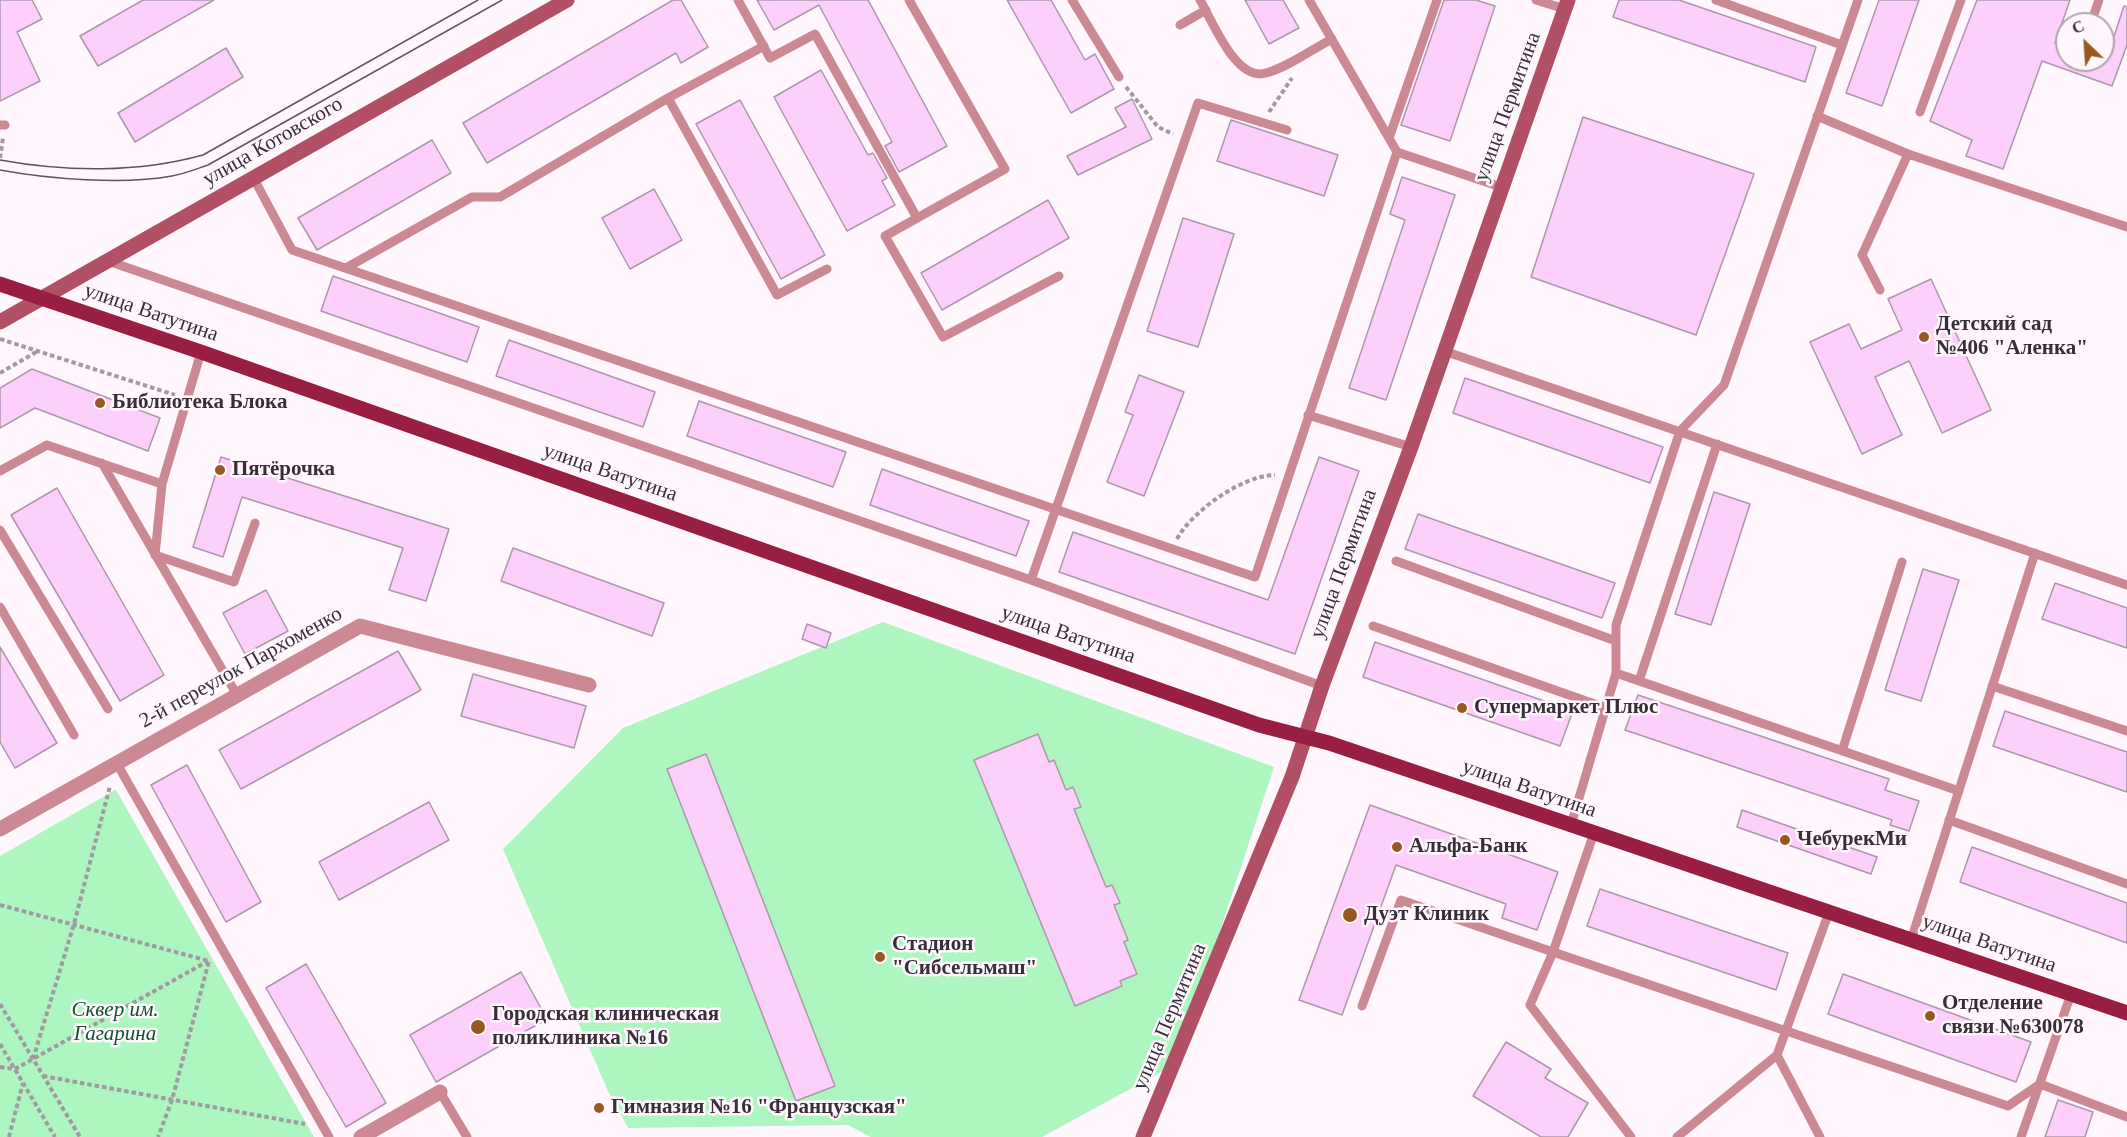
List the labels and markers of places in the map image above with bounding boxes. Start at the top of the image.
place label: Детский сад №406 "Аленка" [1936,312,2088,362]
marker: Детский сад №406 "Аленка" [1917,330,1931,344]
place label: Библиотека Блока [112,390,287,416]
marker: Библиотека Блока [93,396,107,410]
place label: Пятёрочка [232,457,335,483]
marker: Пятёрочка [213,463,227,477]
place label: Супермаркет Плюс [1474,695,1658,721]
marker: Супермаркет Плюс [1455,701,1469,715]
place label: ЧебурекМи [1797,827,1907,853]
marker: ЧебурекМи [1778,833,1792,847]
place label: Альфа-Банк [1409,834,1528,860]
marker: Альфа-Банк [1390,840,1404,854]
place label: Дуэт Клиник [1364,902,1489,928]
marker: Дуэт Клиник [1341,906,1359,924]
place label: Стадион "Сибсельмаш" [892,932,1037,982]
marker: Стадион "Сибсельмаш" [873,950,887,964]
place label: Отделение связи №630078 [1942,991,2084,1041]
place label: Городская клиническая поликлиника №16 [492,1002,719,1052]
marker: Отделение связи №630078 [1923,1009,1937,1023]
marker: Городская клиническая поликлиника №16 [469,1018,487,1036]
place label: Гимназия №16 "Французская" [611,1095,907,1121]
marker: Гимназия №16 "Французская" [592,1101,606,1115]

